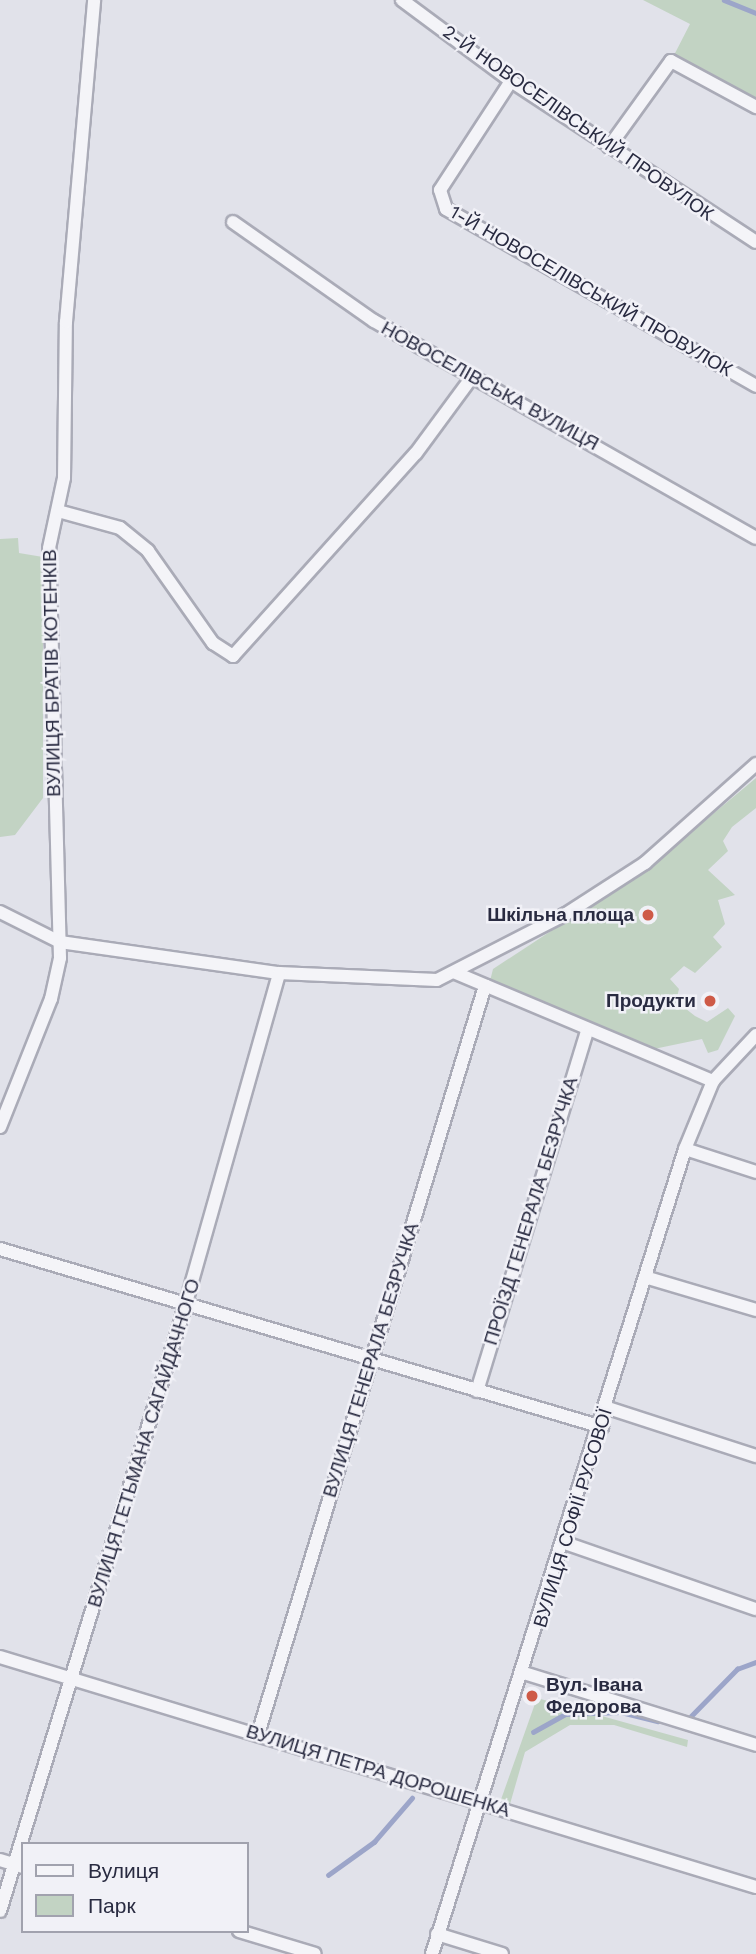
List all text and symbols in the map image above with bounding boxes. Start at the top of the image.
street label: 2-Й НОВОСЕЛІВСЬКИЙ ПРОВУЛОК [438,20,718,226]
street label: 1-Й НОВОСЕЛІВСЬКИЙ ПРОВУЛОК [446,201,736,381]
street label: НОВОСЕЛІВСЬКА ВУЛИЦЯ [377,317,603,455]
street label: ВУЛИЦЯ БРАТІВ КОТЕНКІВ [38,549,66,797]
place label: Шкільна площа [487,904,634,926]
marker: Шкільна площа [640,907,656,923]
place label: Продукти [606,990,696,1012]
marker: Продукти [702,993,718,1009]
street label: ПРОЇЗД ГЕНЕРАЛА БЕЗРУЧКА [479,1074,583,1348]
street label: ВУЛИЦЯ ГЕНЕРАЛА БЕЗРУЧКА [318,1220,424,1500]
street label: ВУЛИЦЯ ГЕТЬМАНА САГАЙДАЧНОГО [83,1276,205,1610]
street label: ВУЛИЦЯ СОФІЇ РУСОВОЇ [529,1406,617,1630]
place label: Вул. Івана Федорова [546,1674,642,1718]
marker: Вул. Івана Федорова [524,1688,540,1704]
street label: ВУЛИЦЯ ПЕТРА ДОРОШЕНКА [243,1720,513,1822]
legend [21,1842,248,1933]
text: Вулиця [88,1858,159,1883]
text: Парк [88,1893,136,1918]

